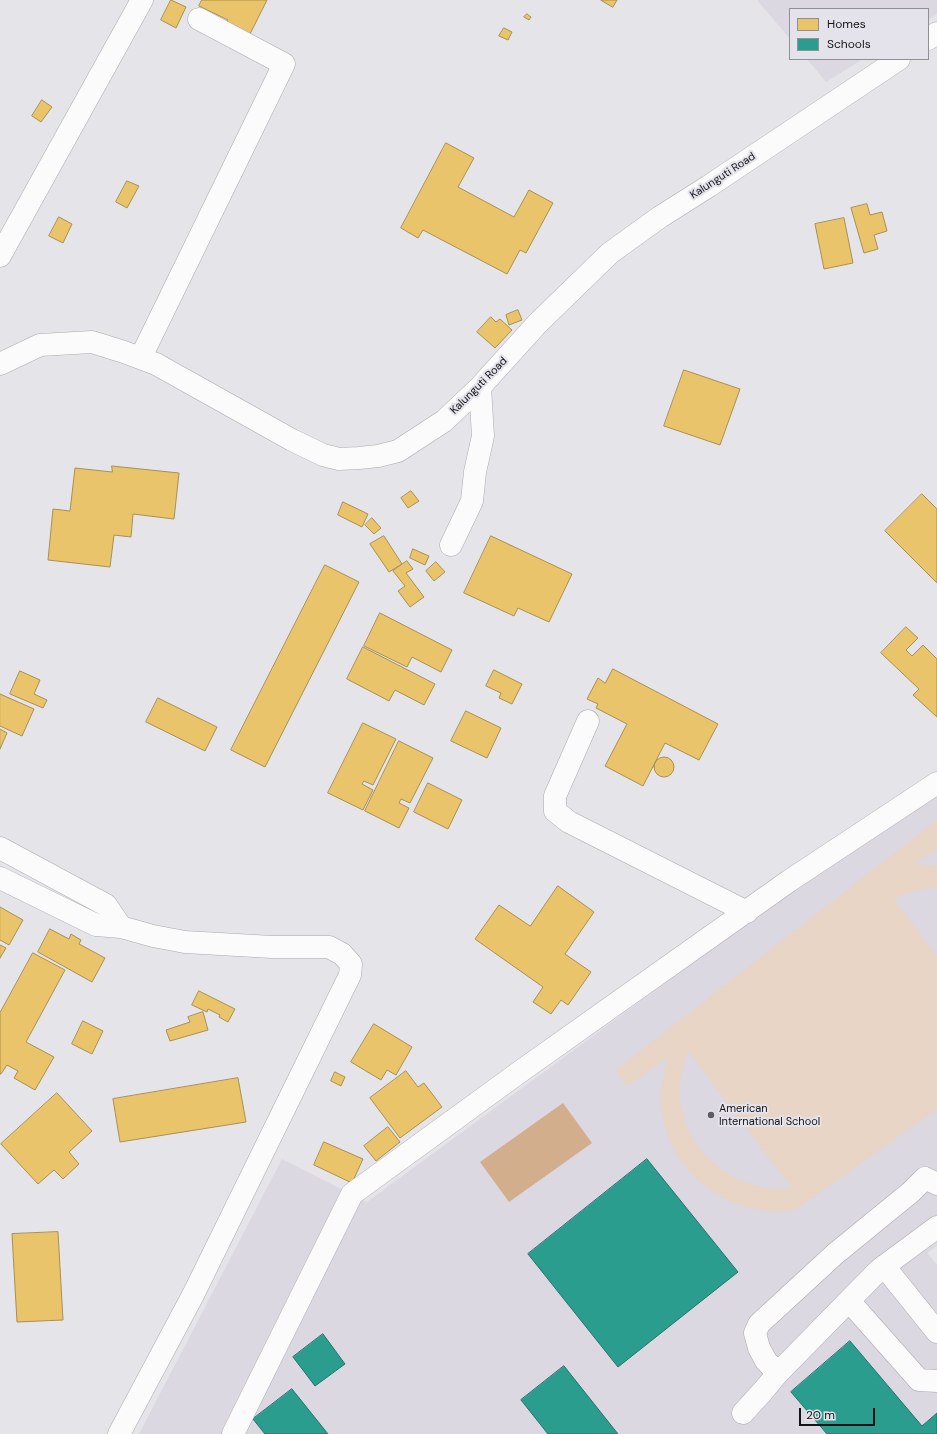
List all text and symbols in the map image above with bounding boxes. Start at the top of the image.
legend [789,8,929,60]
text: Homes [827,16,866,32]
text: Schools [827,36,871,52]
street label: Kalunguti Road [688,150,758,202]
street label: Kalunguti Road [448,355,510,417]
place label: American International School [719,1102,820,1128]
marker: American International School [706,1110,716,1120]
scale bar [801,1400,877,1426]
text: 20 m [806,1407,835,1423]

